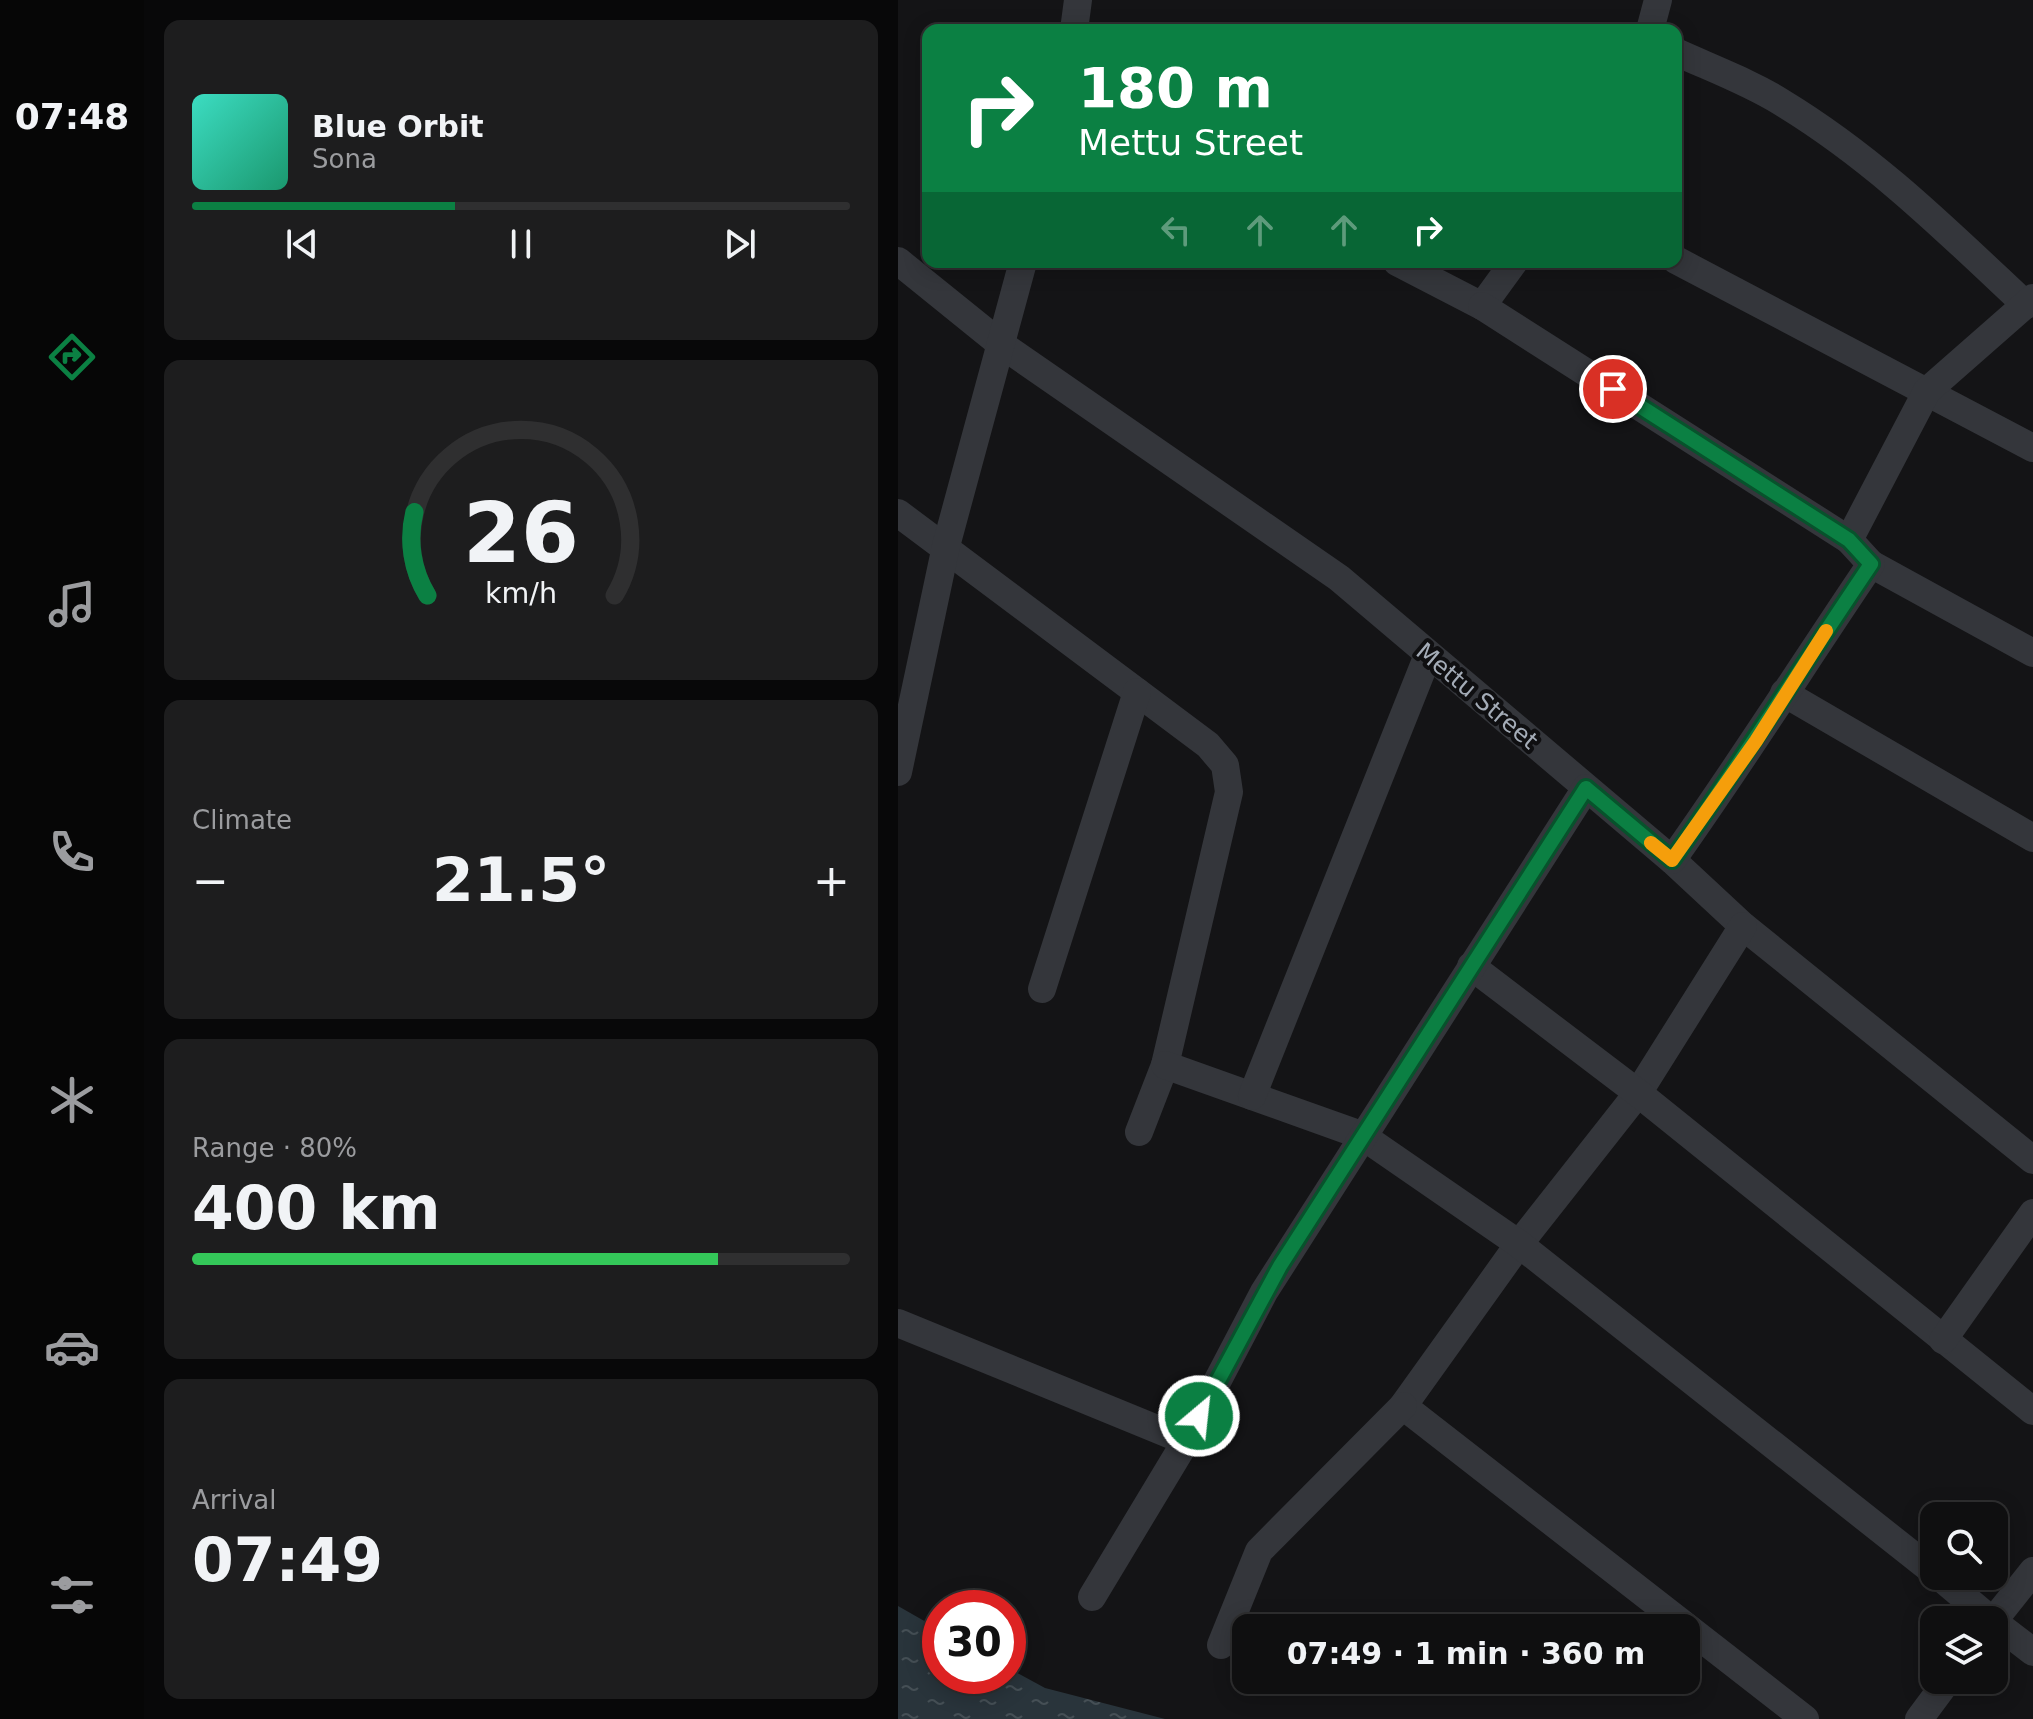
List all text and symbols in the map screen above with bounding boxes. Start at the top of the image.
text: 180 m [1078,55,1273,120]
icon: right [946,56,1050,160]
text: 07:48 [15,96,129,137]
text: Blue Orbit [312,109,484,144]
text: Mettu Street [1078,122,1303,163]
text: Sona [312,144,377,174]
icon: left [1154,208,1198,252]
icon: ahead [1238,208,1282,252]
icon: ahead [1322,208,1366,252]
icon: right [1406,208,1450,252]
icon: previous [280,222,324,266]
icon: pause [499,222,543,266]
icon: next [718,222,762,266]
icon: directions [44,329,100,385]
pin [1579,355,1647,423]
icon: arrive [1591,367,1635,411]
text: 26 [463,484,579,581]
icon: music [44,576,100,632]
text: km/h [485,576,557,610]
street label: Mettu Street [1411,637,1543,755]
text: Climate [192,805,292,835]
icon: phone [44,824,100,880]
text: 21.5° [432,845,610,915]
text: − [192,855,229,906]
text: + [813,855,850,906]
icon: climate [44,1072,100,1128]
text: Range · 80% [192,1133,357,1163]
text: 400 km [192,1173,441,1243]
icon: car [44,1319,100,1375]
position arrow [1157,1374,1241,1458]
text: Arrival [192,1485,276,1515]
map controls [1920,1502,2008,1694]
button: search [1920,1502,2008,1590]
text: 07:49 [192,1525,383,1595]
icon: filters [44,1567,100,1623]
speed limit sign: 30 [922,1590,1026,1694]
button: layers [1920,1606,2008,1694]
text: 07:49 · 1 min · 360 m [1287,1636,1645,1671]

